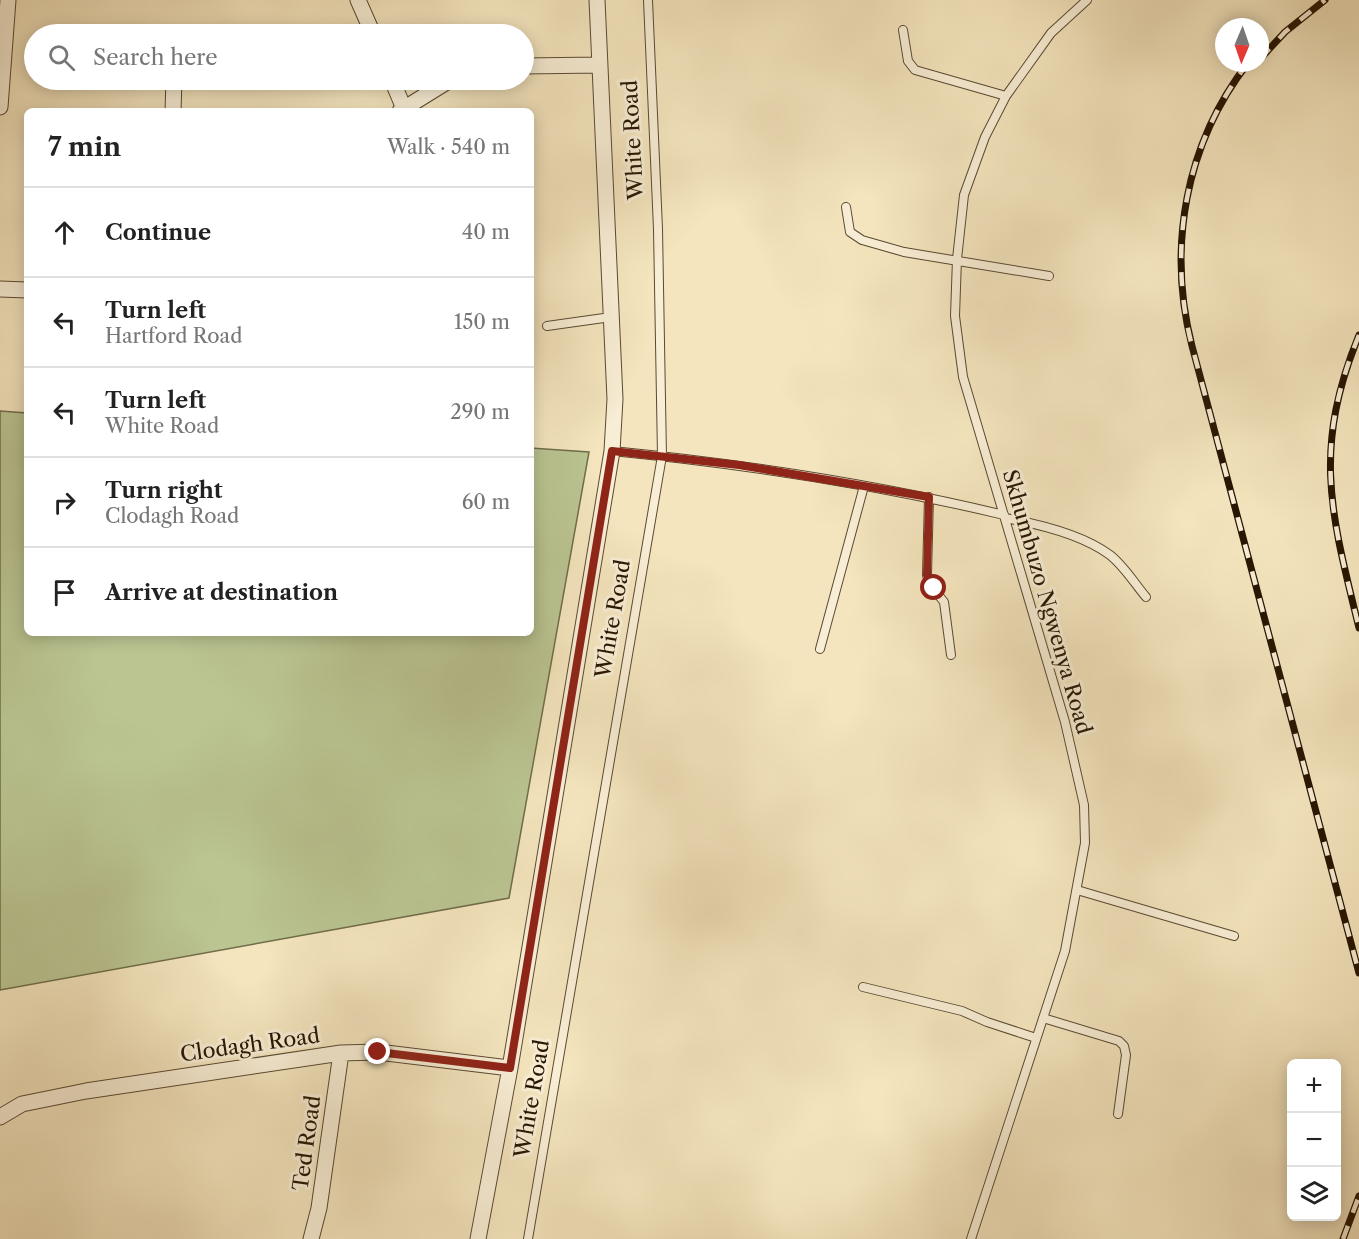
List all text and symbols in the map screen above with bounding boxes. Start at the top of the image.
north arrow [1215,18,1269,72]
search box [24,24,534,90]
icon: search [45,41,78,74]
text: Search here [93,44,218,71]
street label: White Road [617,79,648,201]
text: 7 min [48,131,121,163]
text: Walk · 540 m [387,135,510,159]
icon: ahead [48,216,81,249]
text: Continue [105,219,211,246]
text: 40 m [462,220,510,244]
text: Turn left [105,297,206,324]
icon: left [48,306,81,339]
text: 150 m [454,310,510,334]
text: Hartford Road [105,324,242,348]
text: Turn left [105,387,206,414]
icon: left [48,396,81,429]
text: 290 m [450,400,510,424]
text: White Road [105,414,219,438]
street label: Skhumbuzo Ngwenya Road [998,467,1097,737]
text: Turn right [105,477,223,504]
icon: right [48,486,81,519]
text: 60 m [462,490,510,514]
text: Clodagh Road [105,504,239,528]
street label: White Road [590,558,635,681]
route start [920,574,946,600]
icon: arrive [48,576,81,609]
text: Arrive at destination [105,579,338,606]
street label: Clodagh Road [178,1022,322,1067]
route end [364,1038,390,1064]
street label: White Road [509,1038,554,1161]
map controls [1287,1059,1341,1221]
button: + [1287,1059,1341,1113]
street label: Ted Road [287,1094,326,1192]
button: − [1287,1113,1341,1167]
button: layers [1287,1167,1341,1221]

